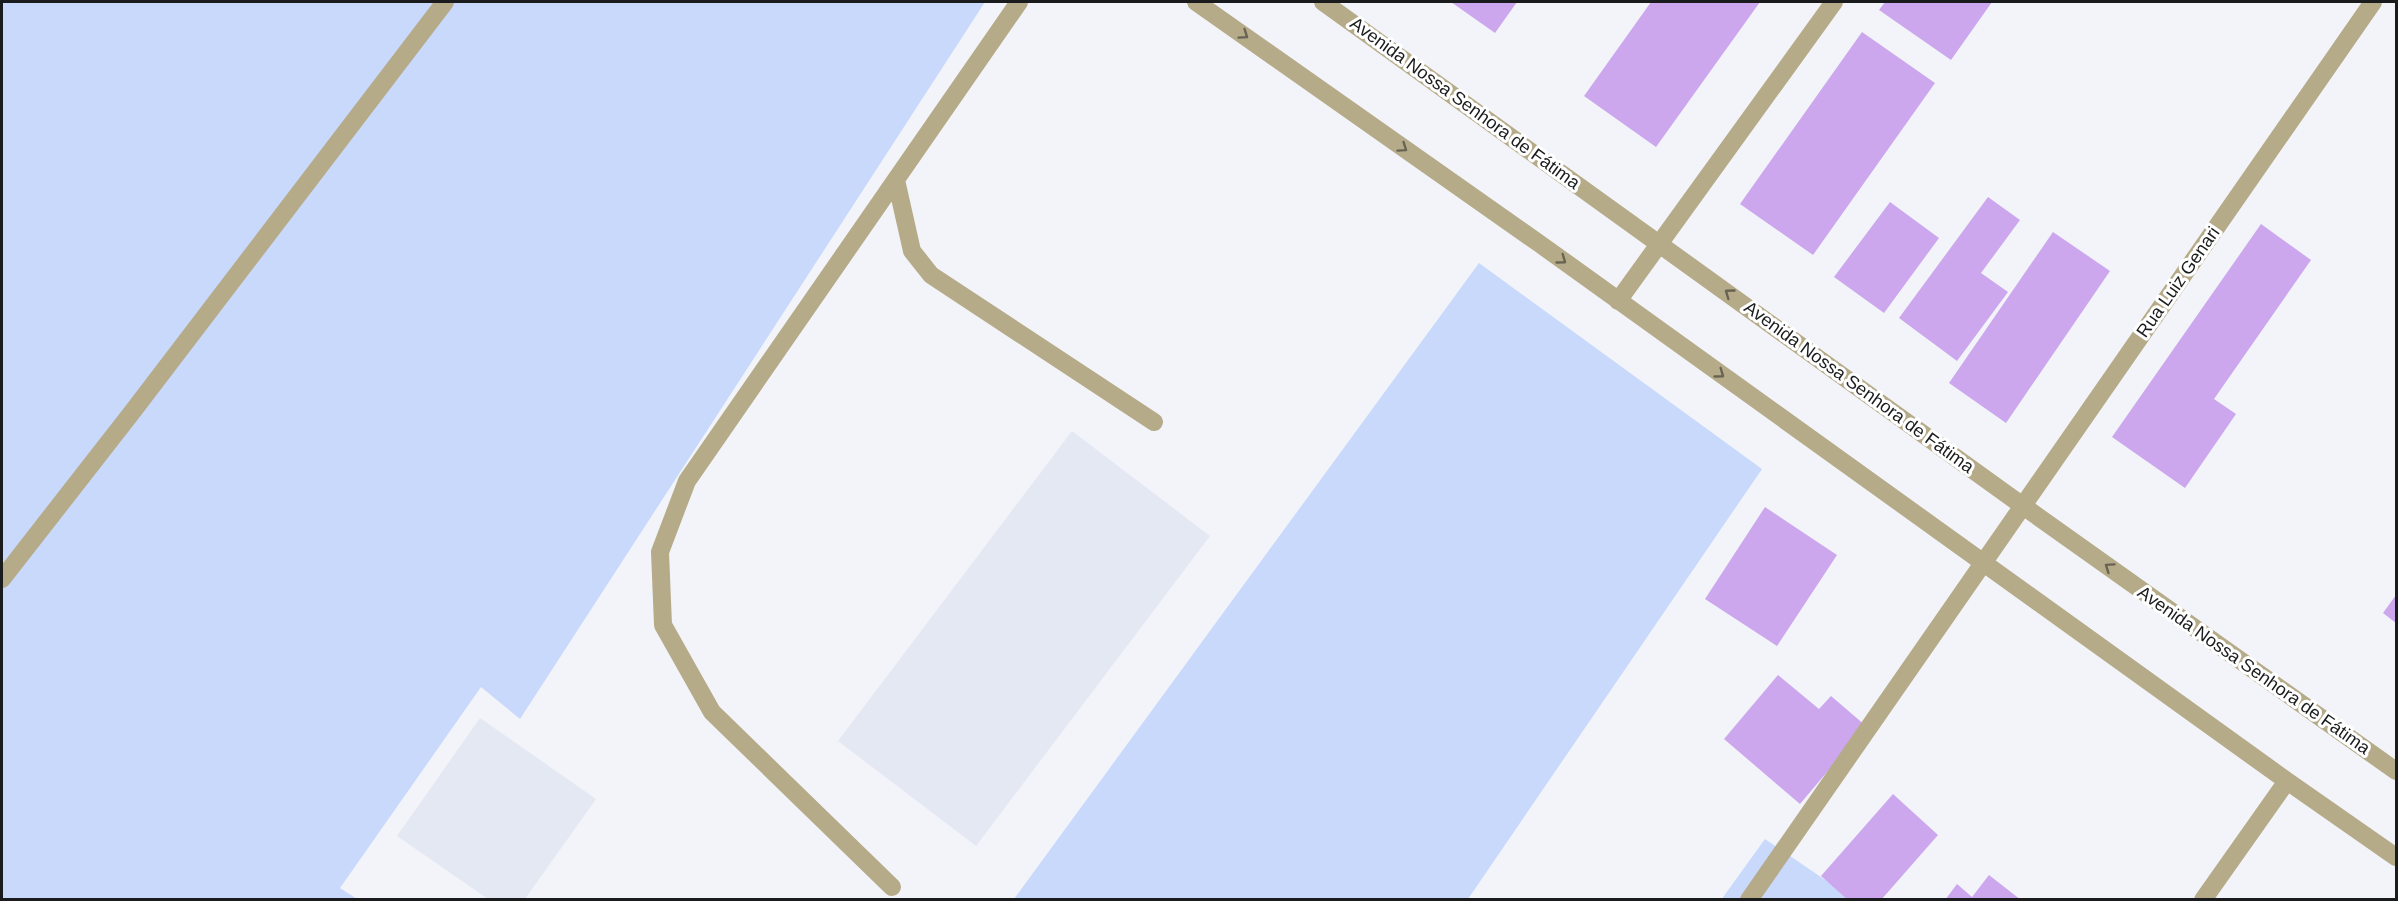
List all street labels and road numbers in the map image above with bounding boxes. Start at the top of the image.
street label: Avenida Nossa Senhora de Fátima [1346,13,1584,194]
street label: Rua Luiz Genari [2133,223,2223,341]
street label: Avenida Nossa Senhora de Fátima [1740,297,1978,478]
street label: Avenida Nossa Senhora de Fátima [2134,582,2375,759]

